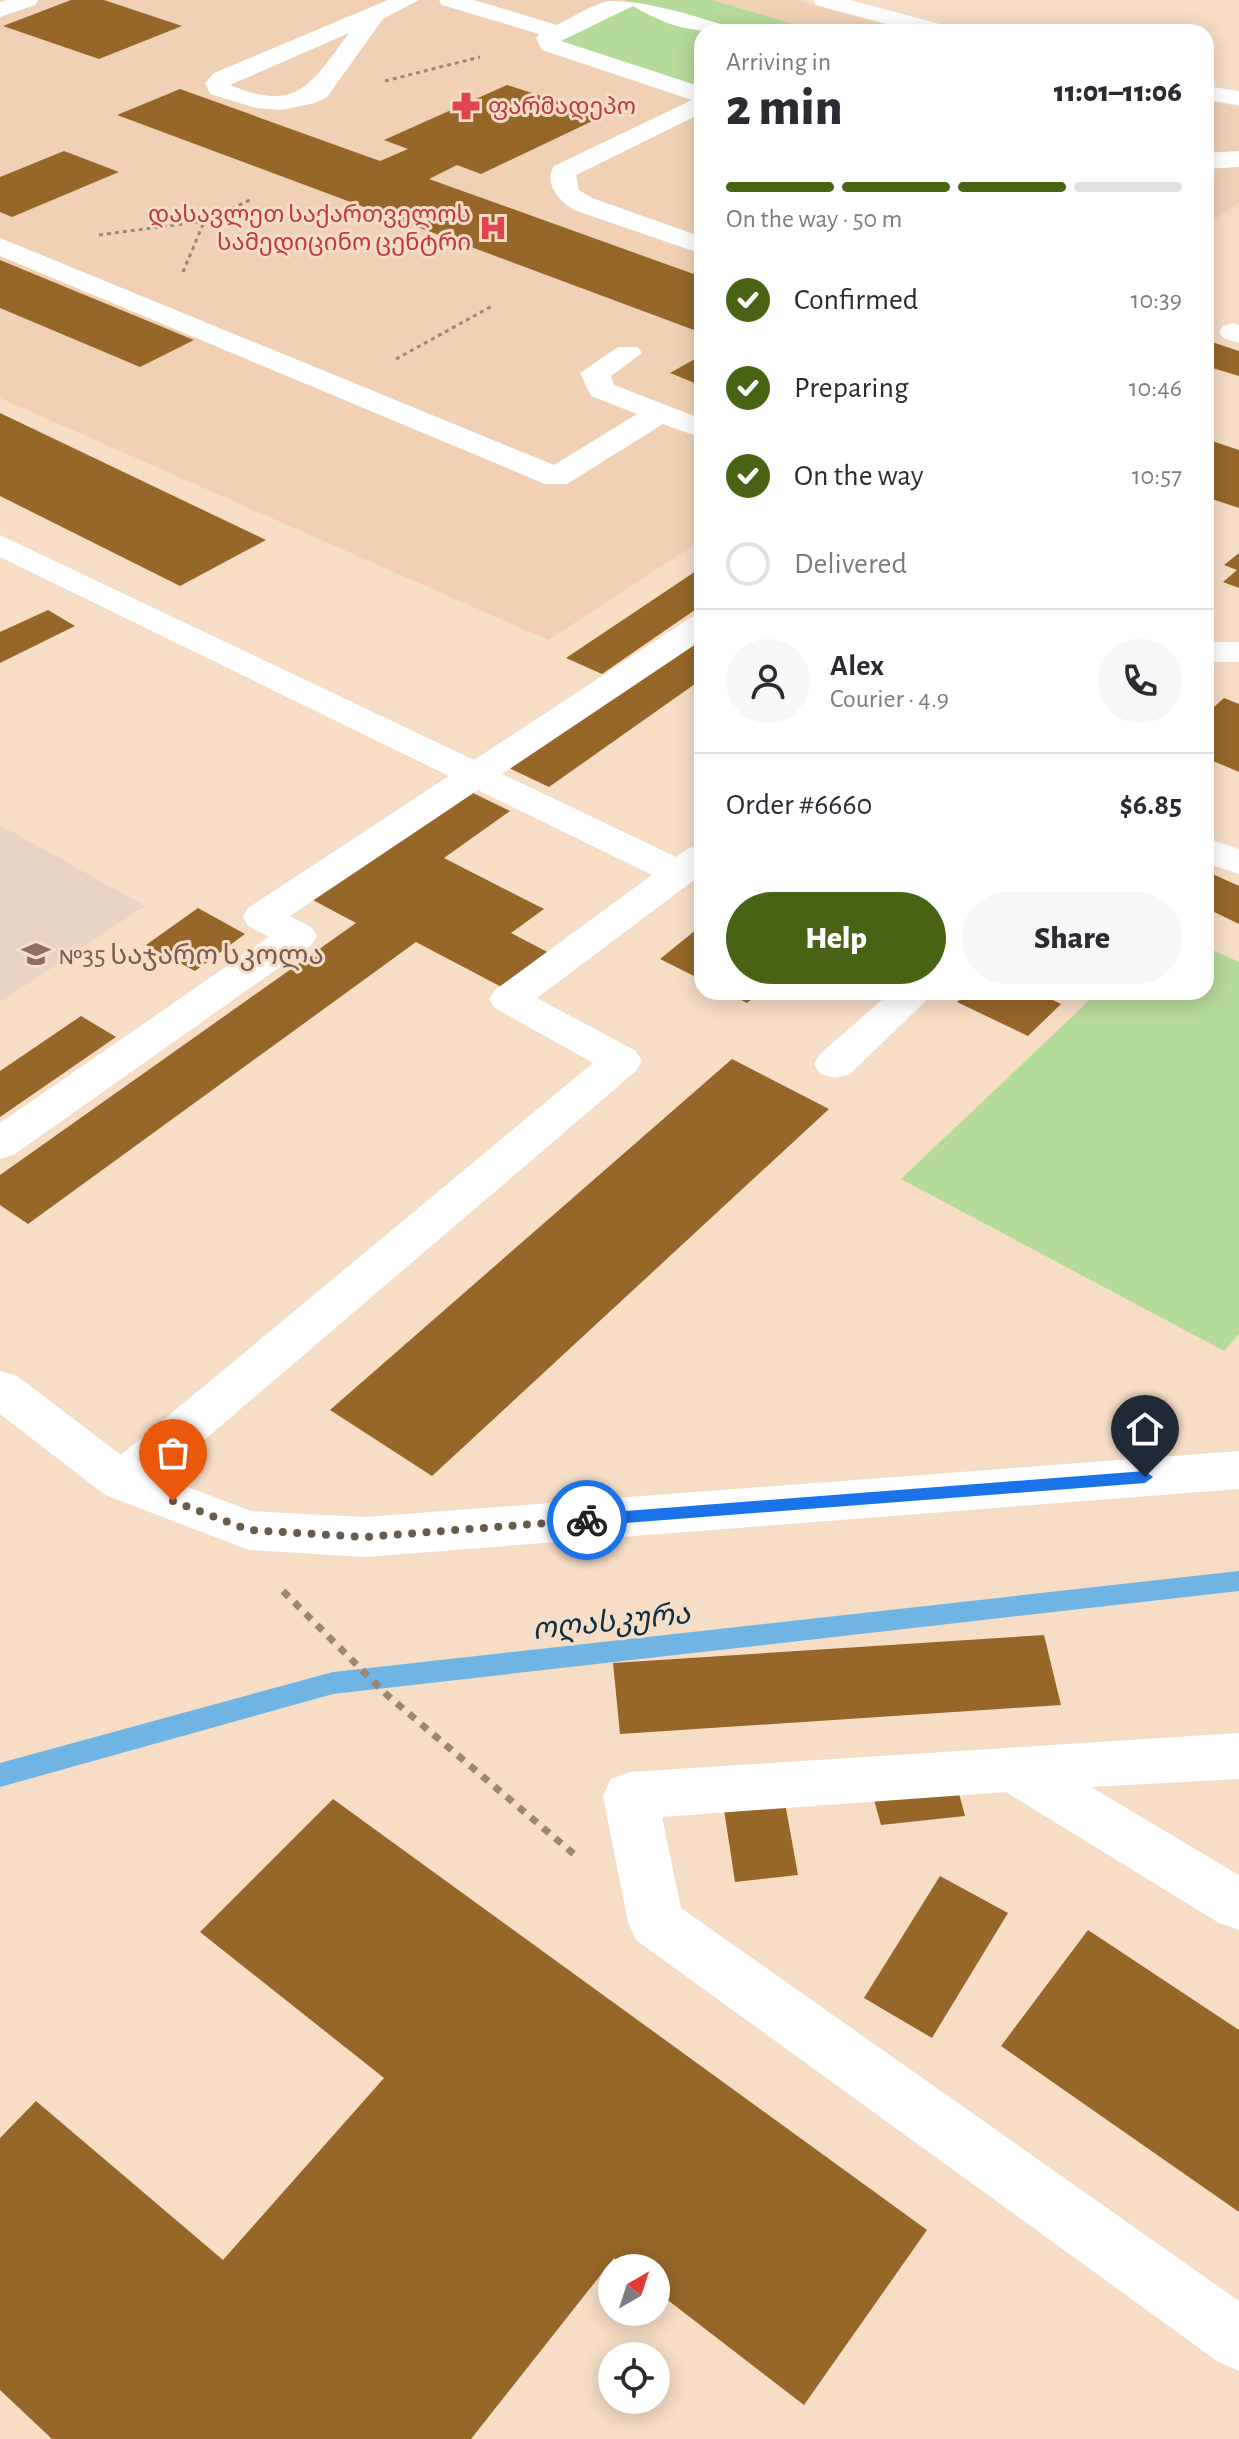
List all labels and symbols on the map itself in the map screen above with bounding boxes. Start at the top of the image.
pharmacy icon: ფარმადეპო [451,91,481,121]
place label: ფარმადეპო [488,95,636,120]
place label: დასავლეთ საქართველოს სამედიცინო ცენტრი [148,203,471,256]
hospital icon: დასავლეთ საქართველოს სამედიცინო ცენტრი [478,213,508,243]
school or university icon: №35 საჯარო სკოლა [21,939,51,969]
place label: №35 საჯარო სკოლა [58,942,324,971]
pin [1111,1395,1179,1477]
pin [139,1419,207,1501]
courier [547,1480,627,1560]
water label: ოღასკურა [531,1599,692,1647]
north arrow [598,2254,670,2326]

